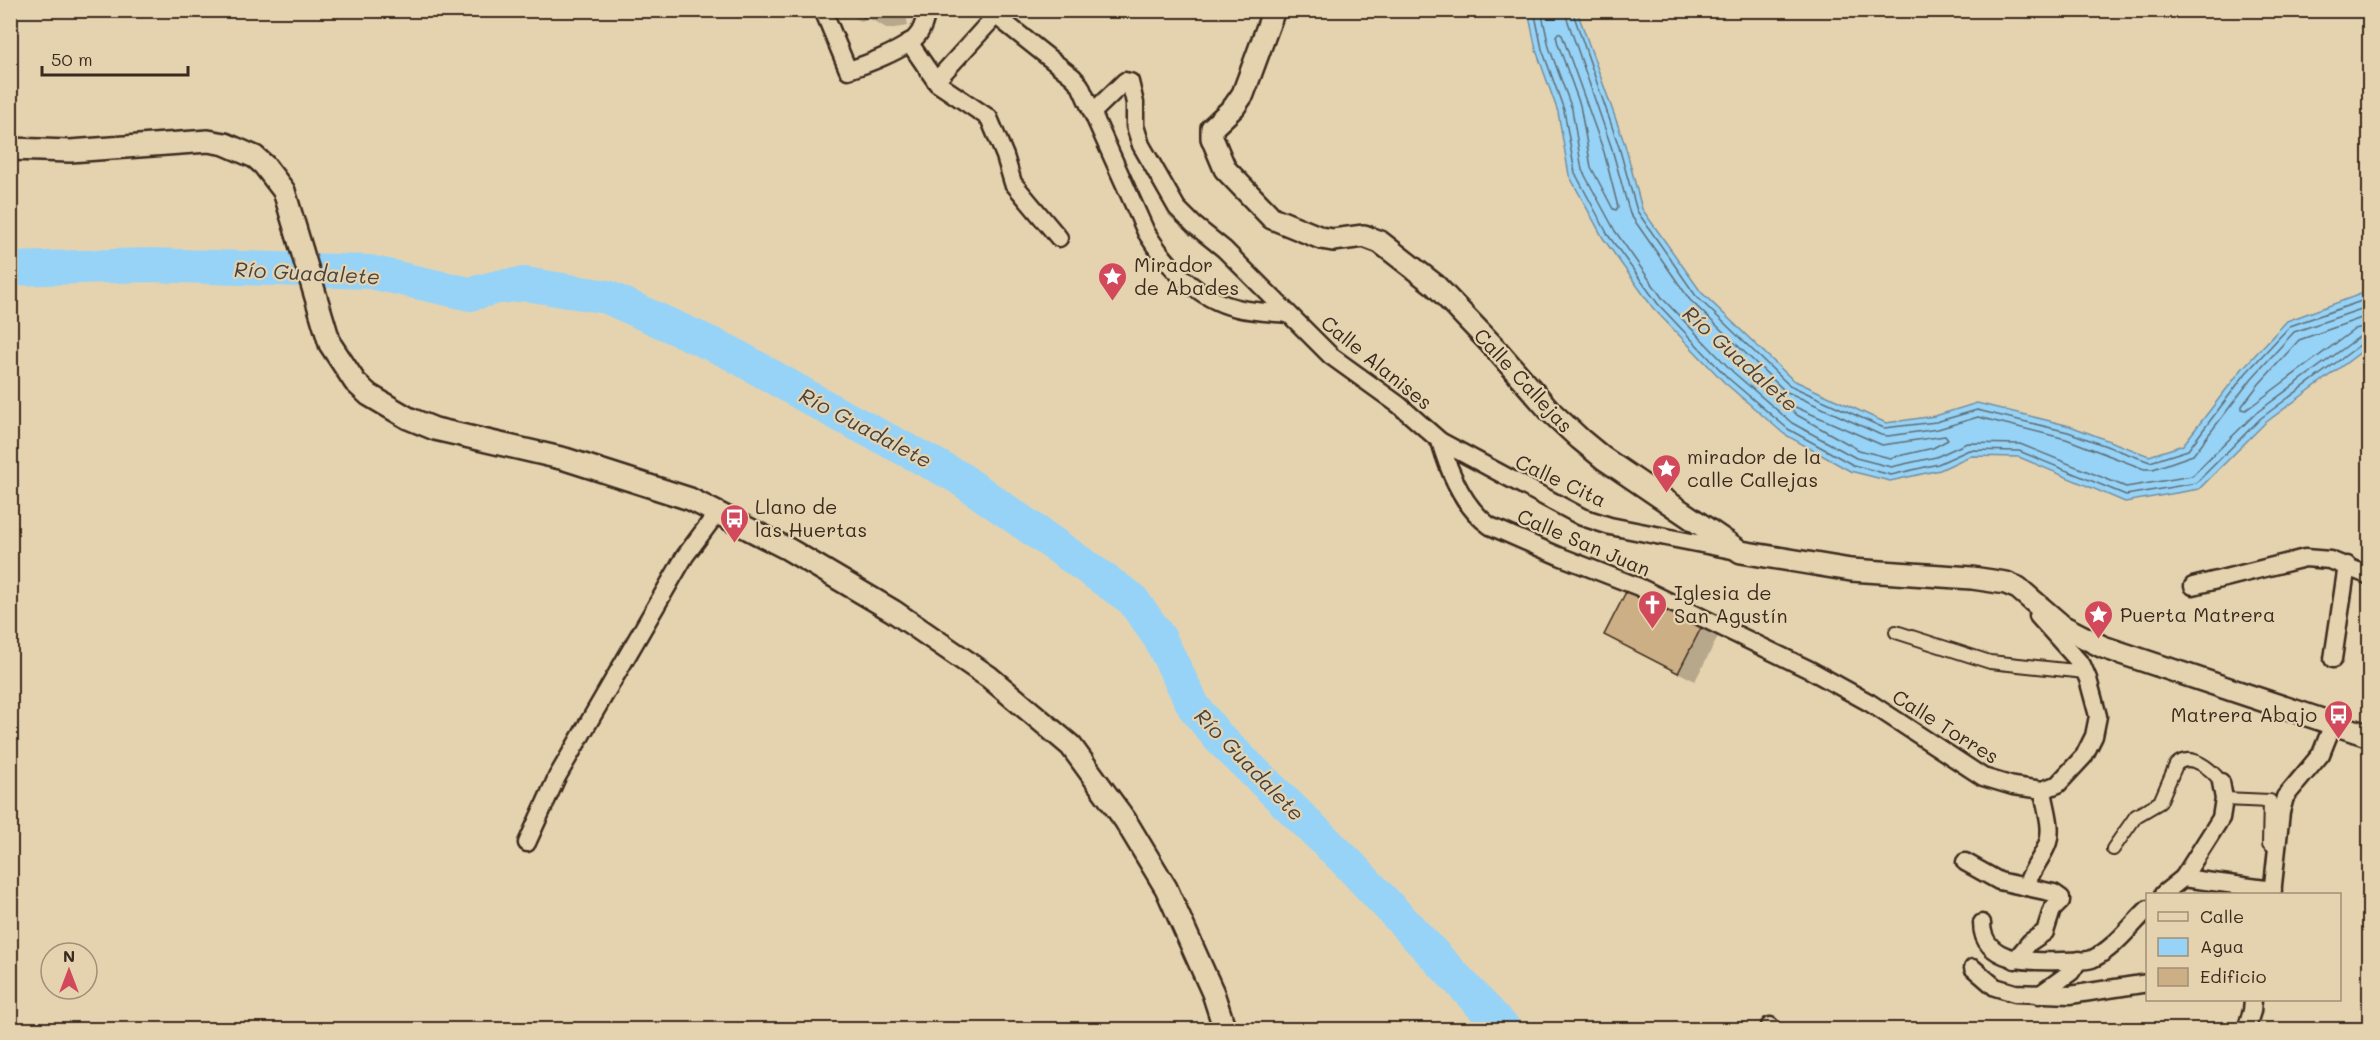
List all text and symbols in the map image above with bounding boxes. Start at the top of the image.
scale bar [42,39,188,77]
text: 50 m [51,47,93,71]
place label: Mirador de Abades [1134,251,1239,300]
water label: Río Guadalete [233,255,381,289]
place icon: Mirador de Abades [1097,260,1129,302]
water label: Río Guadalete [1678,299,1804,417]
street label: Calle Alanises [1316,309,1438,415]
street label: Calle Callejas [1469,322,1579,438]
water label: Río Guadalete [795,381,937,473]
place label: mirador de la calle Callejas [1687,443,1821,492]
street label: Calle Cita [1511,448,1611,512]
place icon: mirador de la calle Callejas [1650,452,1682,494]
place label: Llano de las Huertas [755,493,867,542]
bus stop icon: Llano de las Huertas [718,502,750,544]
street label: Calle San Juan [1513,502,1655,582]
place label: Iglesia de San Agustín [1674,579,1787,628]
church icon: Iglesia de San Agustín [1637,588,1669,630]
place icon: Puerta Matrera [2083,598,2115,640]
place label: Puerta Matrera [2120,601,2275,627]
street label: Calle Torres [1888,683,2004,769]
bus stop icon: Matrera Abajo [2322,698,2354,740]
place label: Matrera Abajo [2171,701,2317,727]
water label: Río Guadalete [1189,702,1311,826]
legend [2146,893,2341,1001]
text: Calle [2200,904,2244,928]
text: Agua [2200,934,2244,958]
north arrow [39,941,99,1001]
text: N [63,945,75,966]
text: Edificio [2200,964,2267,988]

